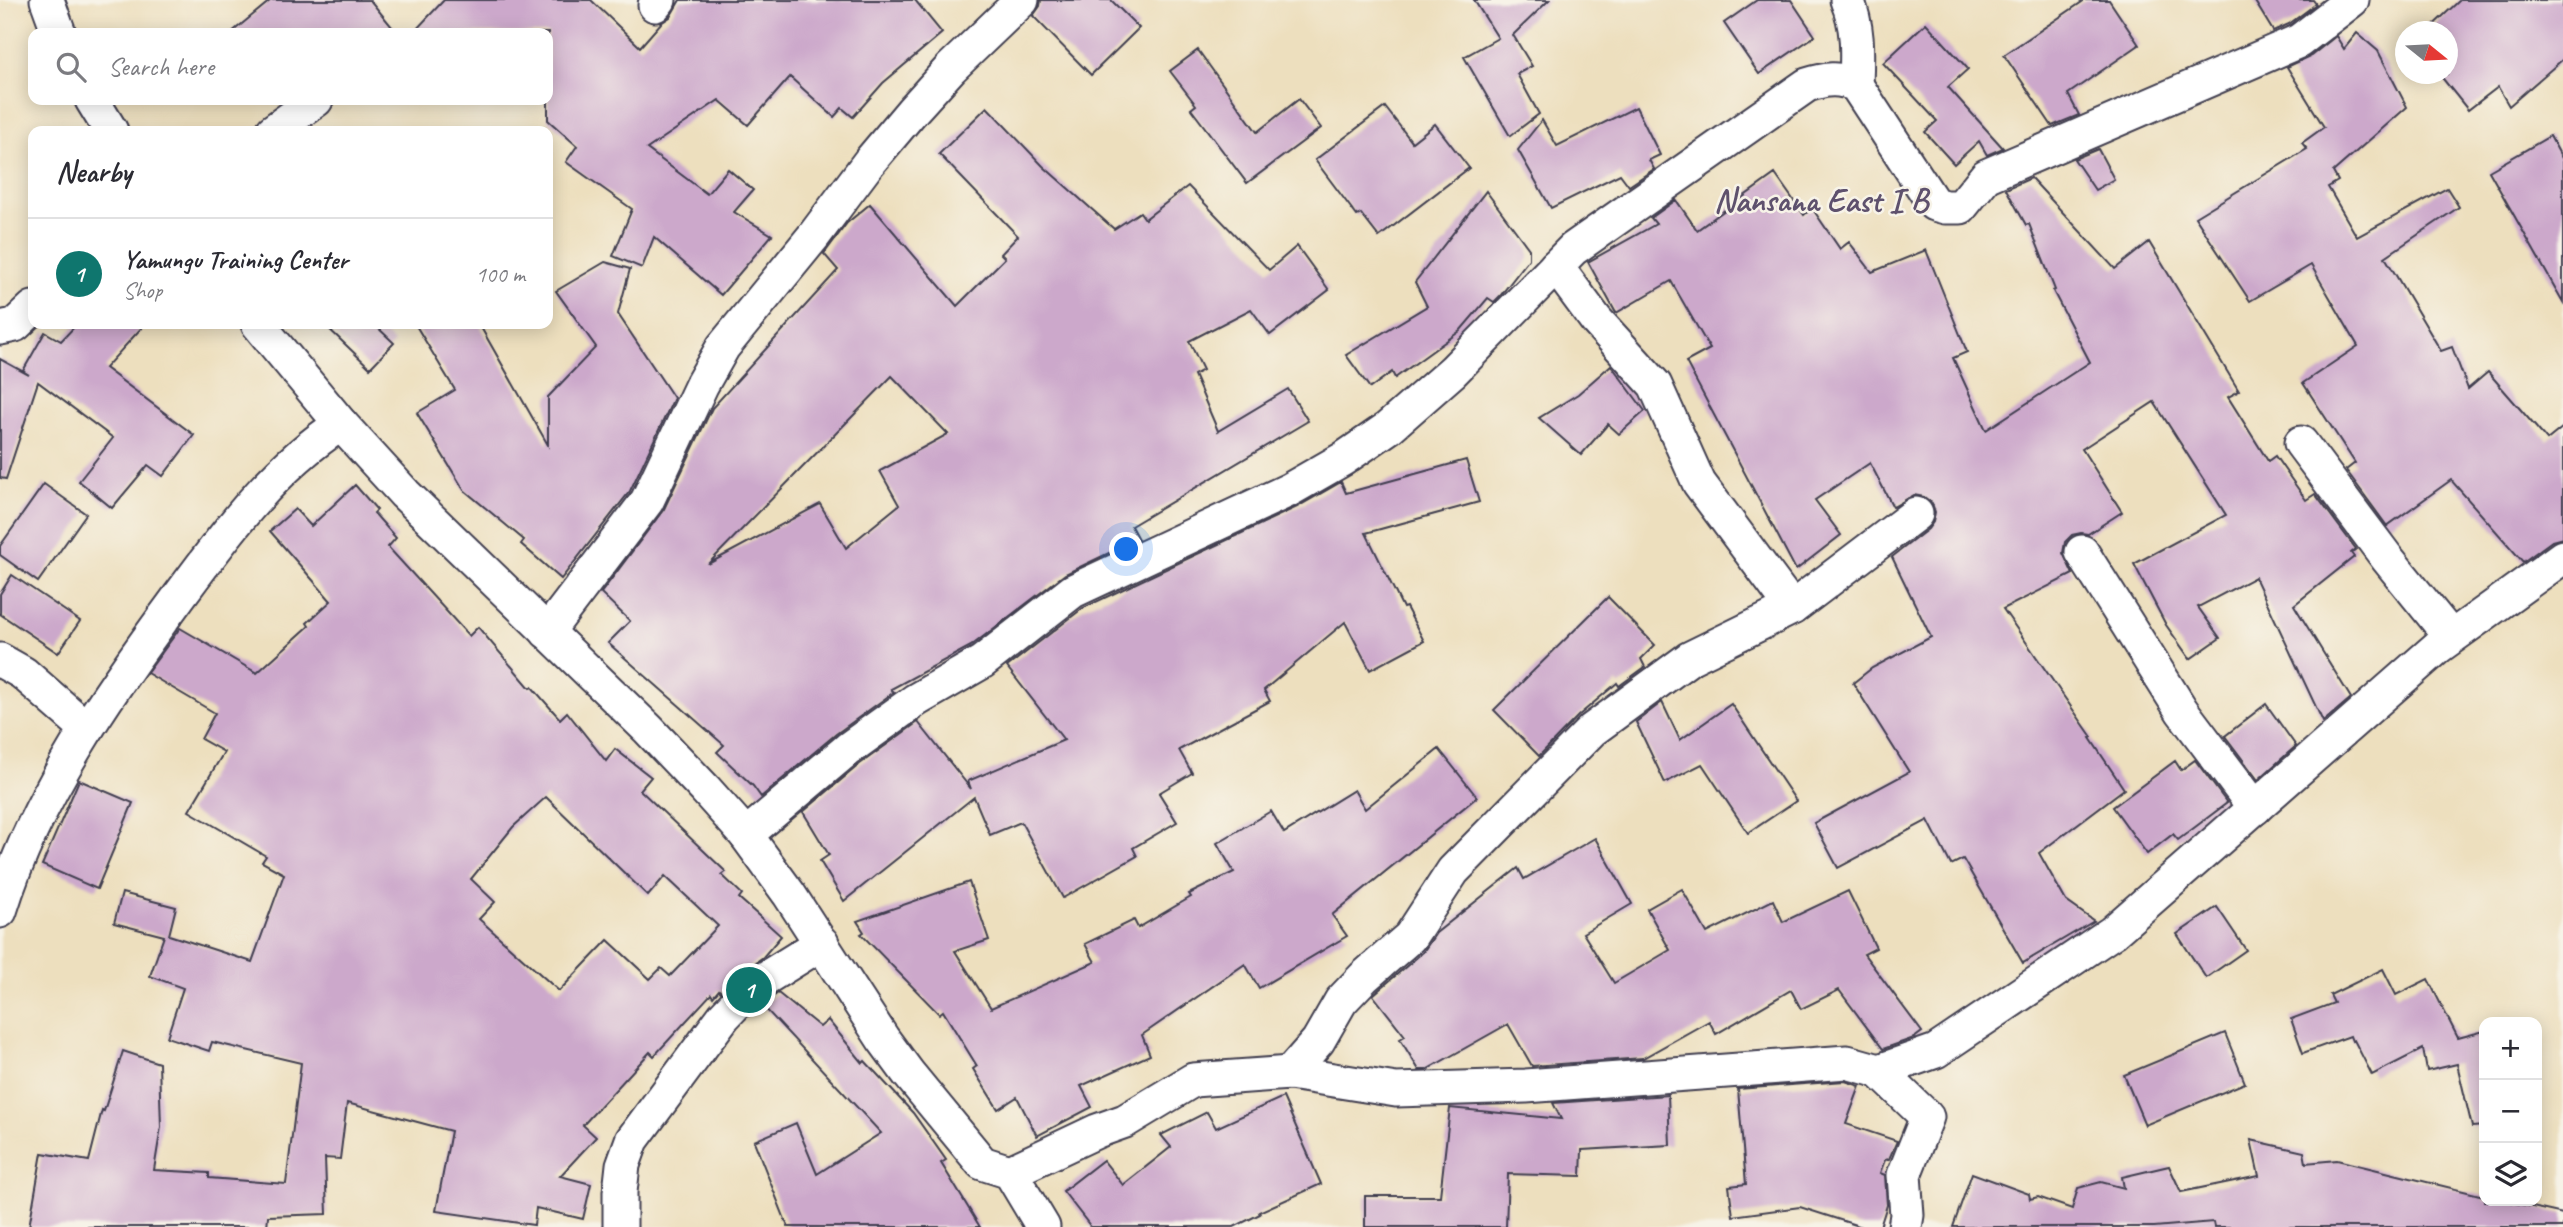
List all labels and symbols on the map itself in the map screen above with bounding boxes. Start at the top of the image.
north arrow [2395,21,2458,84]
district label: Nansana East I B [1714,179,1931,221]
your location [1109,532,1143,566]
pin: 1 [726,964,772,1016]

